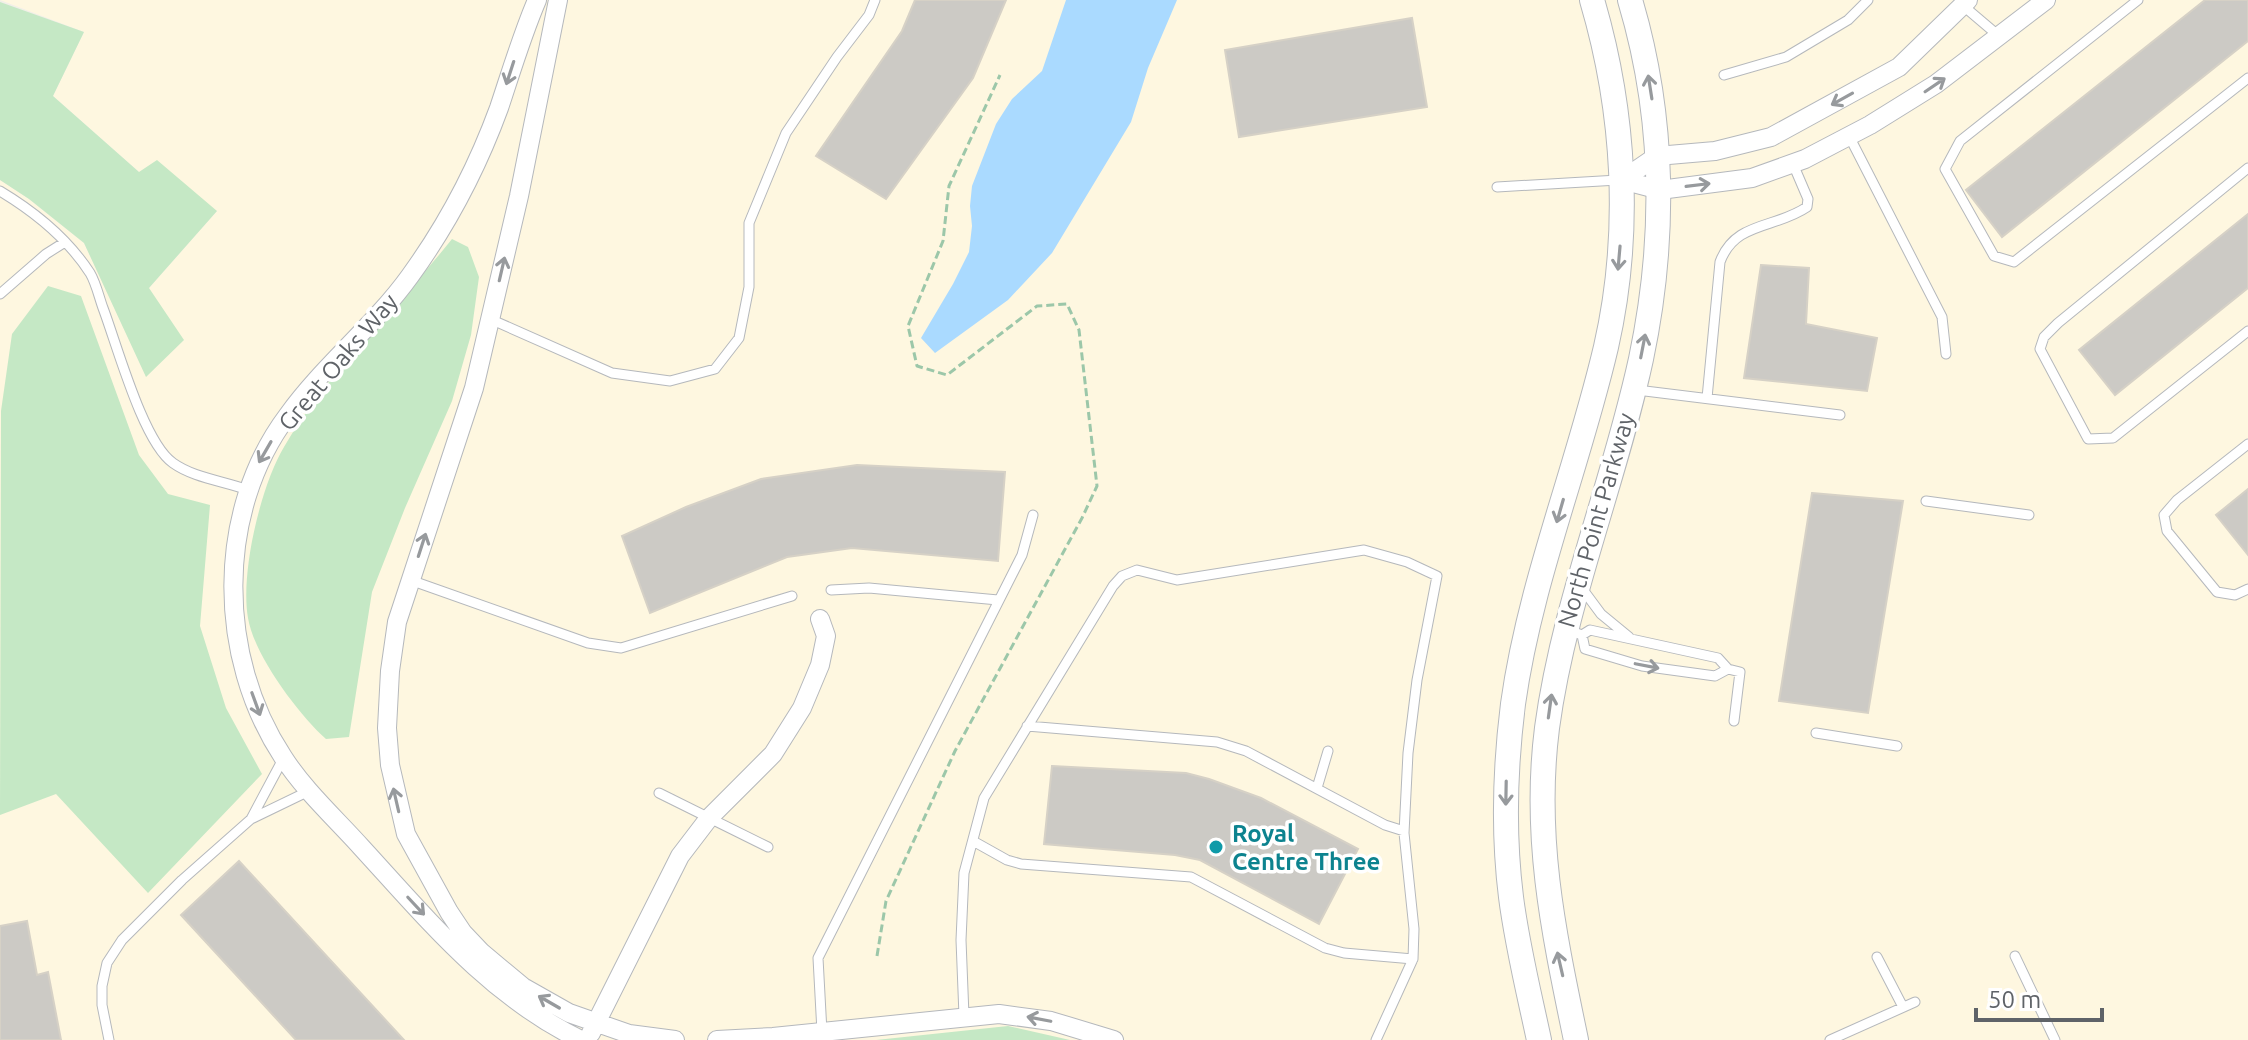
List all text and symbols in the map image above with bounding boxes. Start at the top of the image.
one-way arrow [502,60,517,85]
one-way arrow [1641,75,1656,100]
one-way arrow [1923,76,1945,93]
one-way arrow [1830,92,1854,107]
one-way arrow [1685,177,1710,192]
one-way arrow [1611,244,1626,271]
one-way arrow [495,257,510,282]
street label: Great Oaks Way [273,288,403,436]
one-way arrow [1637,333,1652,359]
street label: North Point Parkway [1552,409,1640,630]
one-way arrow [257,440,273,463]
one-way arrow [1552,497,1567,523]
one-way arrow [415,533,430,558]
one-way arrow [1634,659,1659,674]
one-way arrow [250,691,264,716]
one-way arrow [1543,693,1558,719]
one-way arrow [1498,779,1514,806]
one-way arrow [388,788,403,813]
place label: Royal Centre Three [1232,820,1380,875]
marker: Royal Centre Three [1207,838,1225,856]
one-way arrow [407,896,425,916]
one-way arrow [1552,951,1567,977]
scale bar [1976,972,2102,1022]
text: 50 m [1988,986,2041,1013]
one-way arrow [537,993,561,1009]
one-way arrow [1027,1010,1052,1025]

